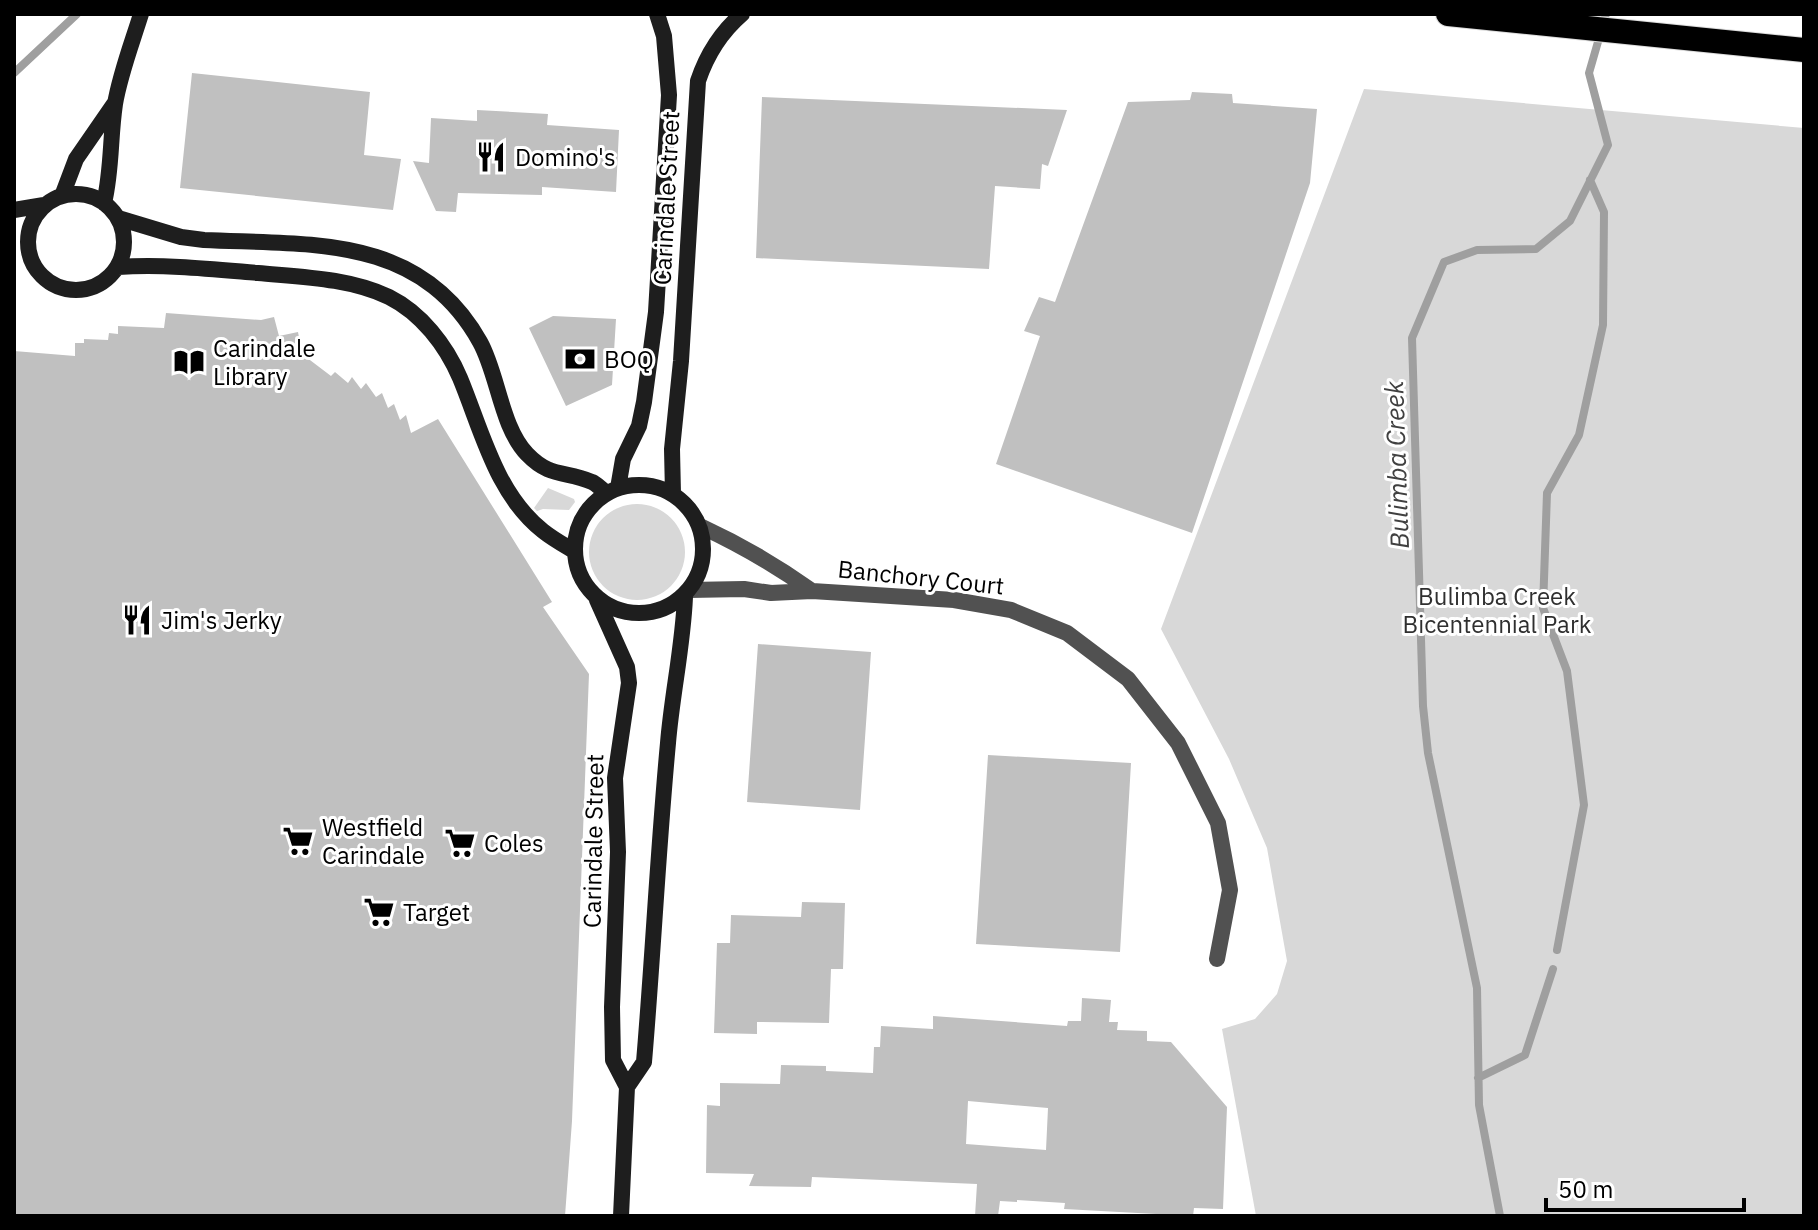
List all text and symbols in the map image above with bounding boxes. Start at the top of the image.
street label: Carindale Street [645,110,687,286]
restaurant icon: Domino's [474,140,508,174]
place label: Domino's [515,141,616,173]
place label: Carindale Library [213,332,316,392]
bank icon: BOQ [563,342,597,376]
place label: BOQ [604,343,654,375]
library icon: Carindale Library [172,345,206,379]
water label: Bulimba Creek [1376,380,1416,549]
street label: Banchory Court [836,552,1006,602]
park label: Bulimba Creek Bicentennial Park [1403,580,1592,640]
restaurant icon: Jim's Jerky [120,603,154,637]
place label: Jim's Jerky [161,604,282,636]
street label: Carindale Street [575,754,611,928]
place label: Westfield Carindale [322,811,425,871]
supermarket icon: Westfield Carindale [281,824,315,858]
supermarket icon: Coles [443,826,477,860]
place label: Coles [484,827,544,859]
supermarket icon: Target [362,895,396,929]
place label: Target [403,896,470,928]
scale bar [1546,1162,1744,1212]
text: 50 m [1558,1173,1613,1205]

